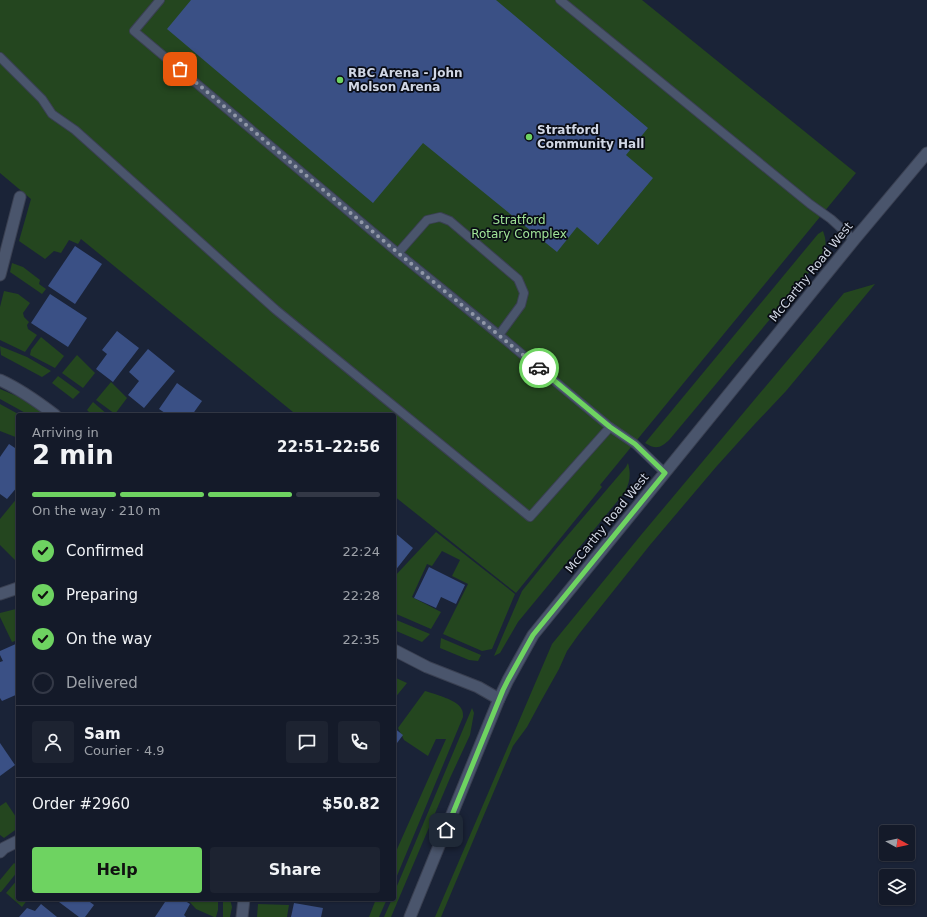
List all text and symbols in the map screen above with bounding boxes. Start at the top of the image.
pin [163,52,197,86]
icon: bag [169,58,191,80]
place label: RBC Arena - John Molson Arena [348,66,463,94]
marker: RBC Arena - John Molson Arena [335,75,345,85]
place label: Stratford Community Hall [537,123,644,151]
marker: Stratford Community Hall [524,132,534,142]
park label: Stratford Rotary Complex [471,213,567,241]
street label: McCarthy Road West [766,219,856,325]
courier [519,348,559,388]
icon: car [528,357,550,379]
text: Arriving in [32,425,99,440]
text: 22:51–22:56 [277,438,380,456]
text: 2 min [32,440,114,470]
street label: McCarthy Road West [562,470,652,576]
text: On the way · 210 m [32,503,160,518]
icon: check [32,540,54,562]
text: Confirmed [66,542,144,560]
text: 22:24 [343,544,380,559]
icon: check [32,584,54,606]
text: Preparing [66,586,138,604]
text: 22:28 [343,588,380,603]
icon: check [32,628,54,650]
text: On the way [66,630,152,648]
text: 22:35 [343,632,380,647]
text: Delivered [66,674,138,692]
button: person [32,721,74,763]
button: chat [286,721,328,763]
button: phone [338,721,380,763]
text: Sam [84,725,121,743]
text: Courier · 4.9 [84,743,165,758]
text: Order #2960 [32,795,130,813]
text: $50.82 [322,795,380,813]
pin [429,813,463,847]
icon: home [435,819,457,841]
north arrow [879,825,915,861]
map controls [879,825,915,905]
button: Help [32,847,202,893]
button: Share [210,847,380,893]
button: layers [879,869,915,905]

